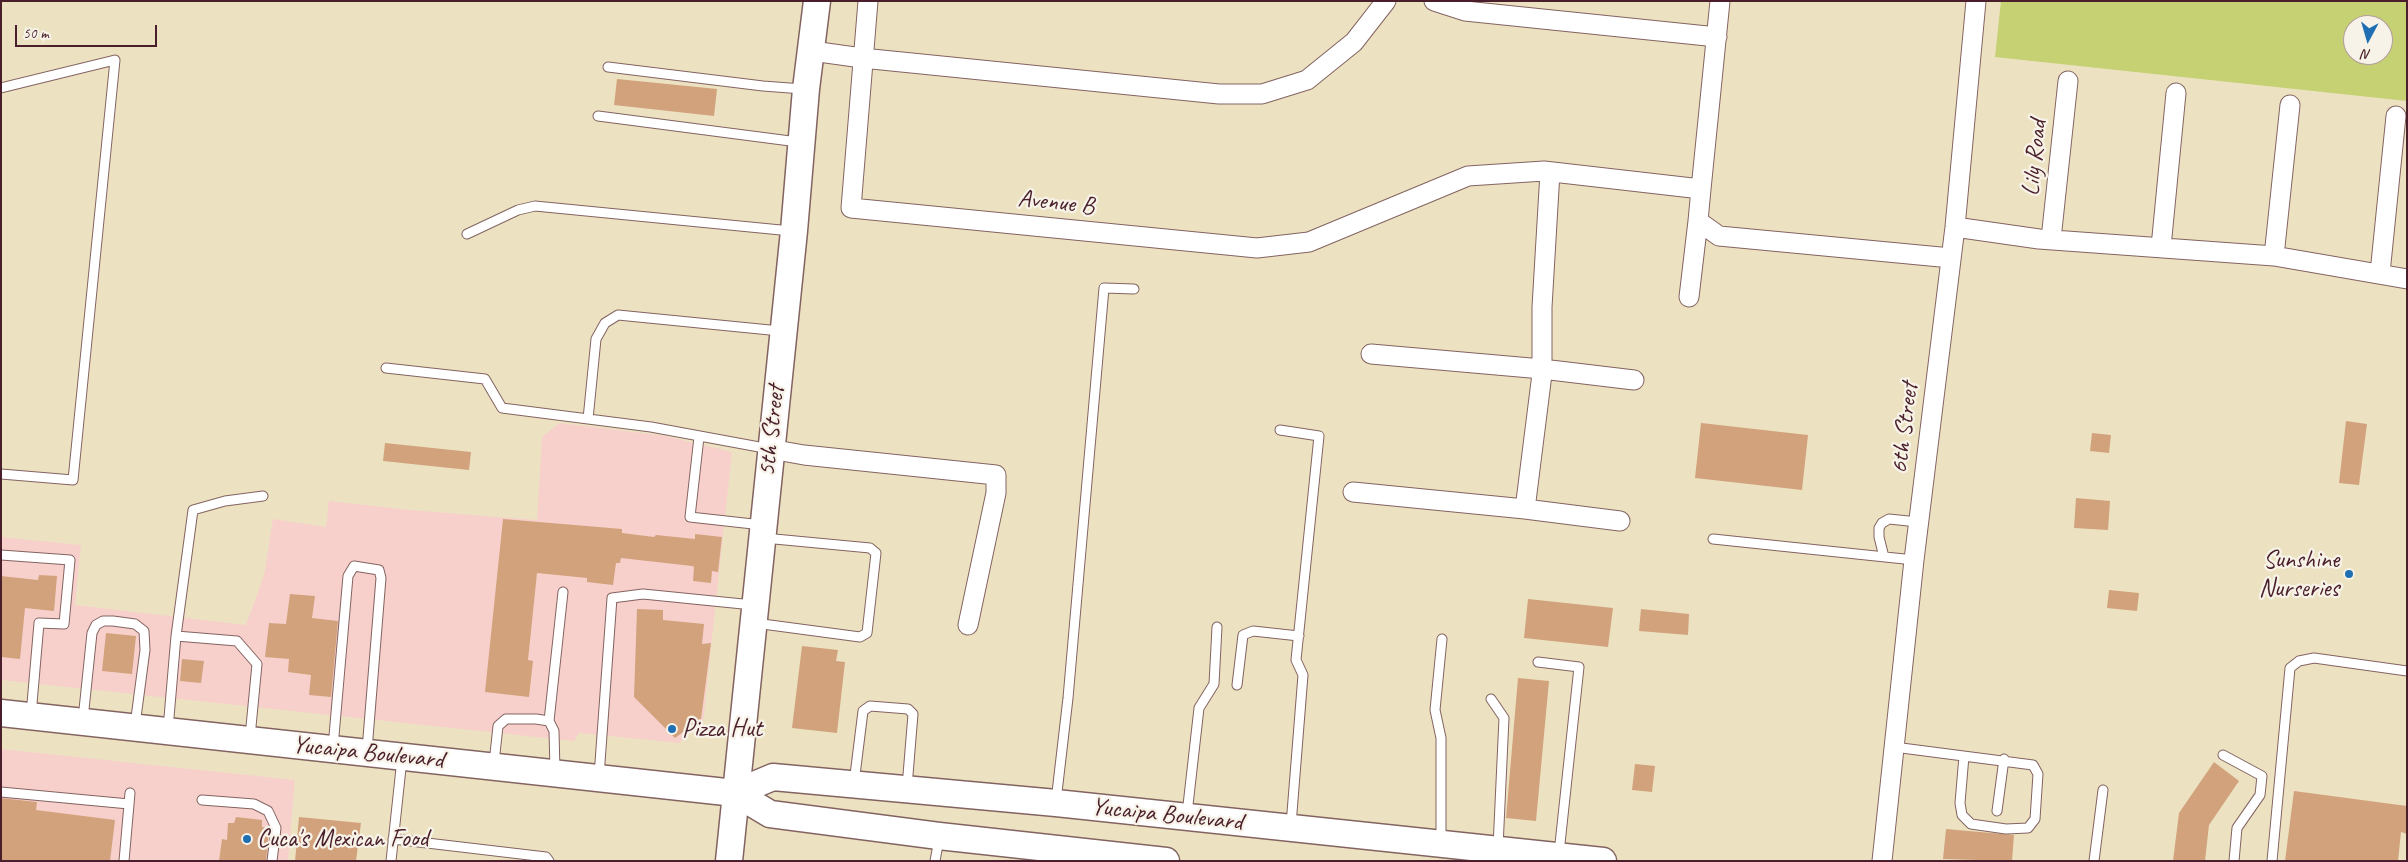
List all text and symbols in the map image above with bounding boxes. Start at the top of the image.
scale bar [18,15,160,47]
north arrow [2343,15,2393,65]
text: 50 m [23,24,49,43]
text: N [2361,46,2372,63]
street label: Lily Road [2016,119,2054,197]
street label: Avenue B [1016,184,1096,222]
street label: 6th Street [1885,381,1925,475]
street label: 5th Street [752,384,792,478]
place label: Sunshine Nurseries [2259,545,2339,604]
marker: Sunshine Nurseries [2343,568,2355,580]
place label: Pizza Hut [682,714,762,744]
marker: Pizza Hut [666,723,678,735]
street label: Yucaipa Boulevard [291,730,445,776]
street label: Yucaipa Boulevard [1090,792,1244,838]
place label: Cuca's Mexican Food [257,824,428,854]
marker: Cuca's Mexican Food [241,833,253,845]

